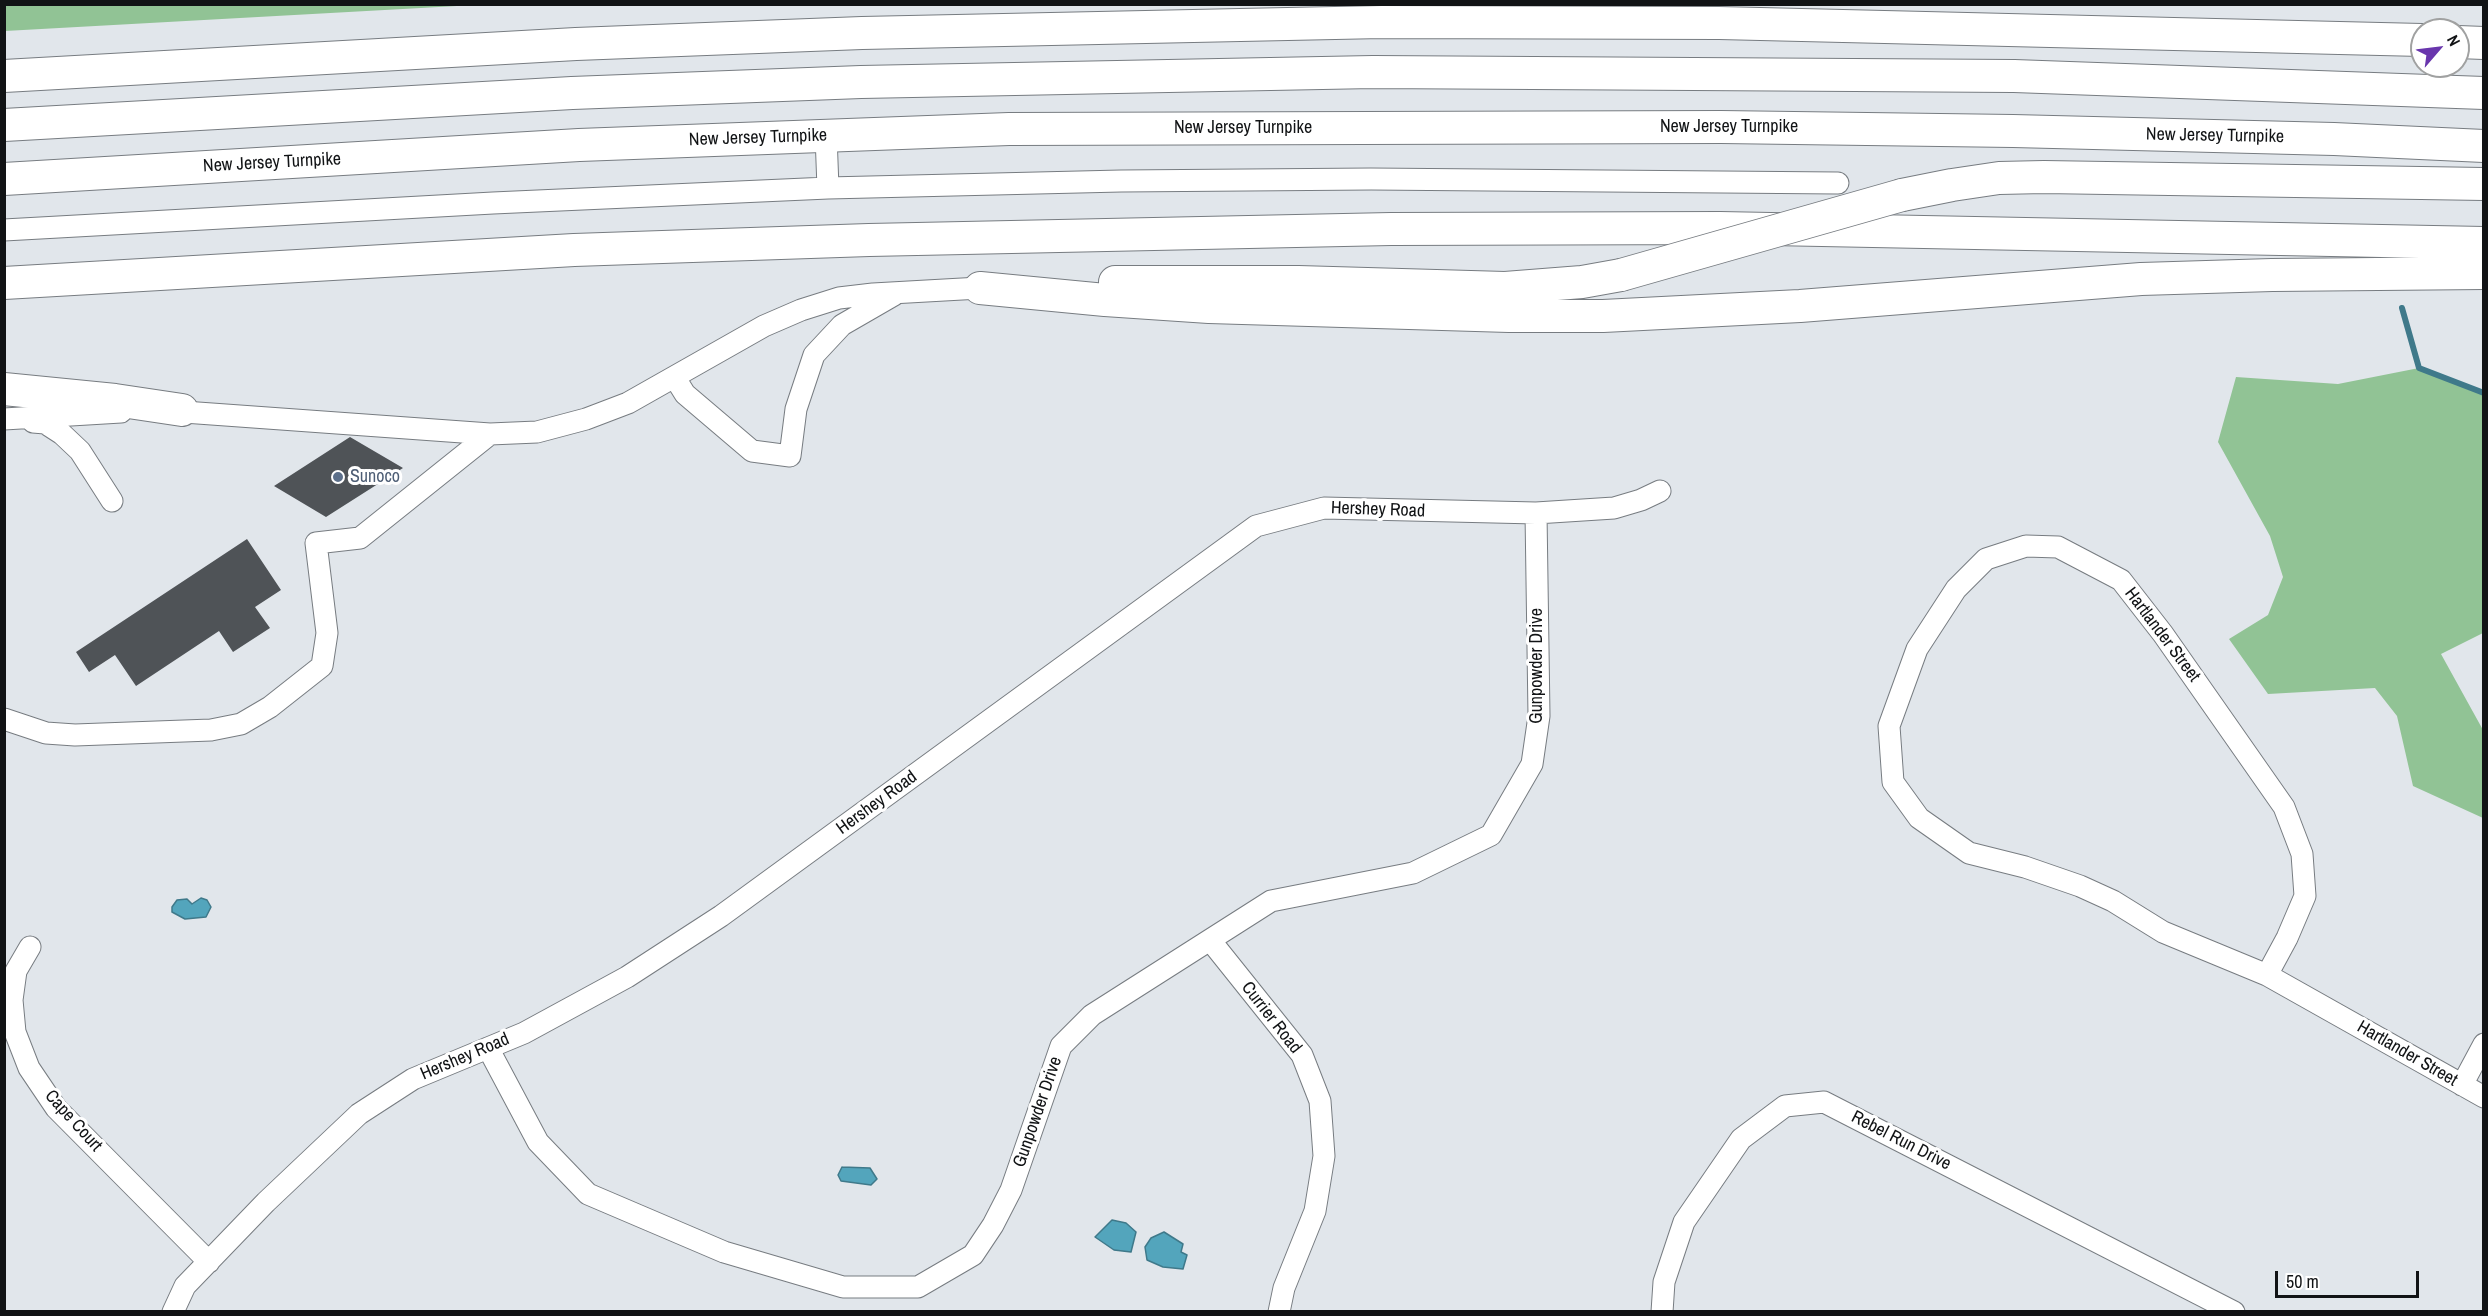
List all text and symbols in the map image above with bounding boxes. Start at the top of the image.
north arrow [2410,18,2470,78]
text: N [2442,31,2466,50]
street label: New Jersey Turnpike [1660,116,1798,138]
street label: New Jersey Turnpike [1174,117,1312,139]
street label: New Jersey Turnpike [2146,124,2284,148]
street label: New Jersey Turnpike [689,125,827,151]
street label: New Jersey Turnpike [202,149,342,177]
place label: Sunoco [350,466,400,488]
marker: Sunoco [331,470,345,484]
street label: Hershey Road [1330,498,1426,522]
street label: Hartlander Street [2120,584,2204,686]
street label: Gunpowder Drive [1526,608,1548,724]
street label: Hershey Road [832,767,922,839]
street label: Currier Road [1236,978,1306,1058]
street label: Hartlander Street [2353,1017,2461,1091]
street label: Hershey Road [417,1029,513,1085]
street label: Gunpowder Drive [1009,1054,1067,1170]
street label: Cape Court [40,1086,106,1156]
street label: Rebel Run Drive [1847,1107,1955,1175]
scale bar [2278,1259,2422,1297]
text: 50 m [2286,1269,2319,1294]

